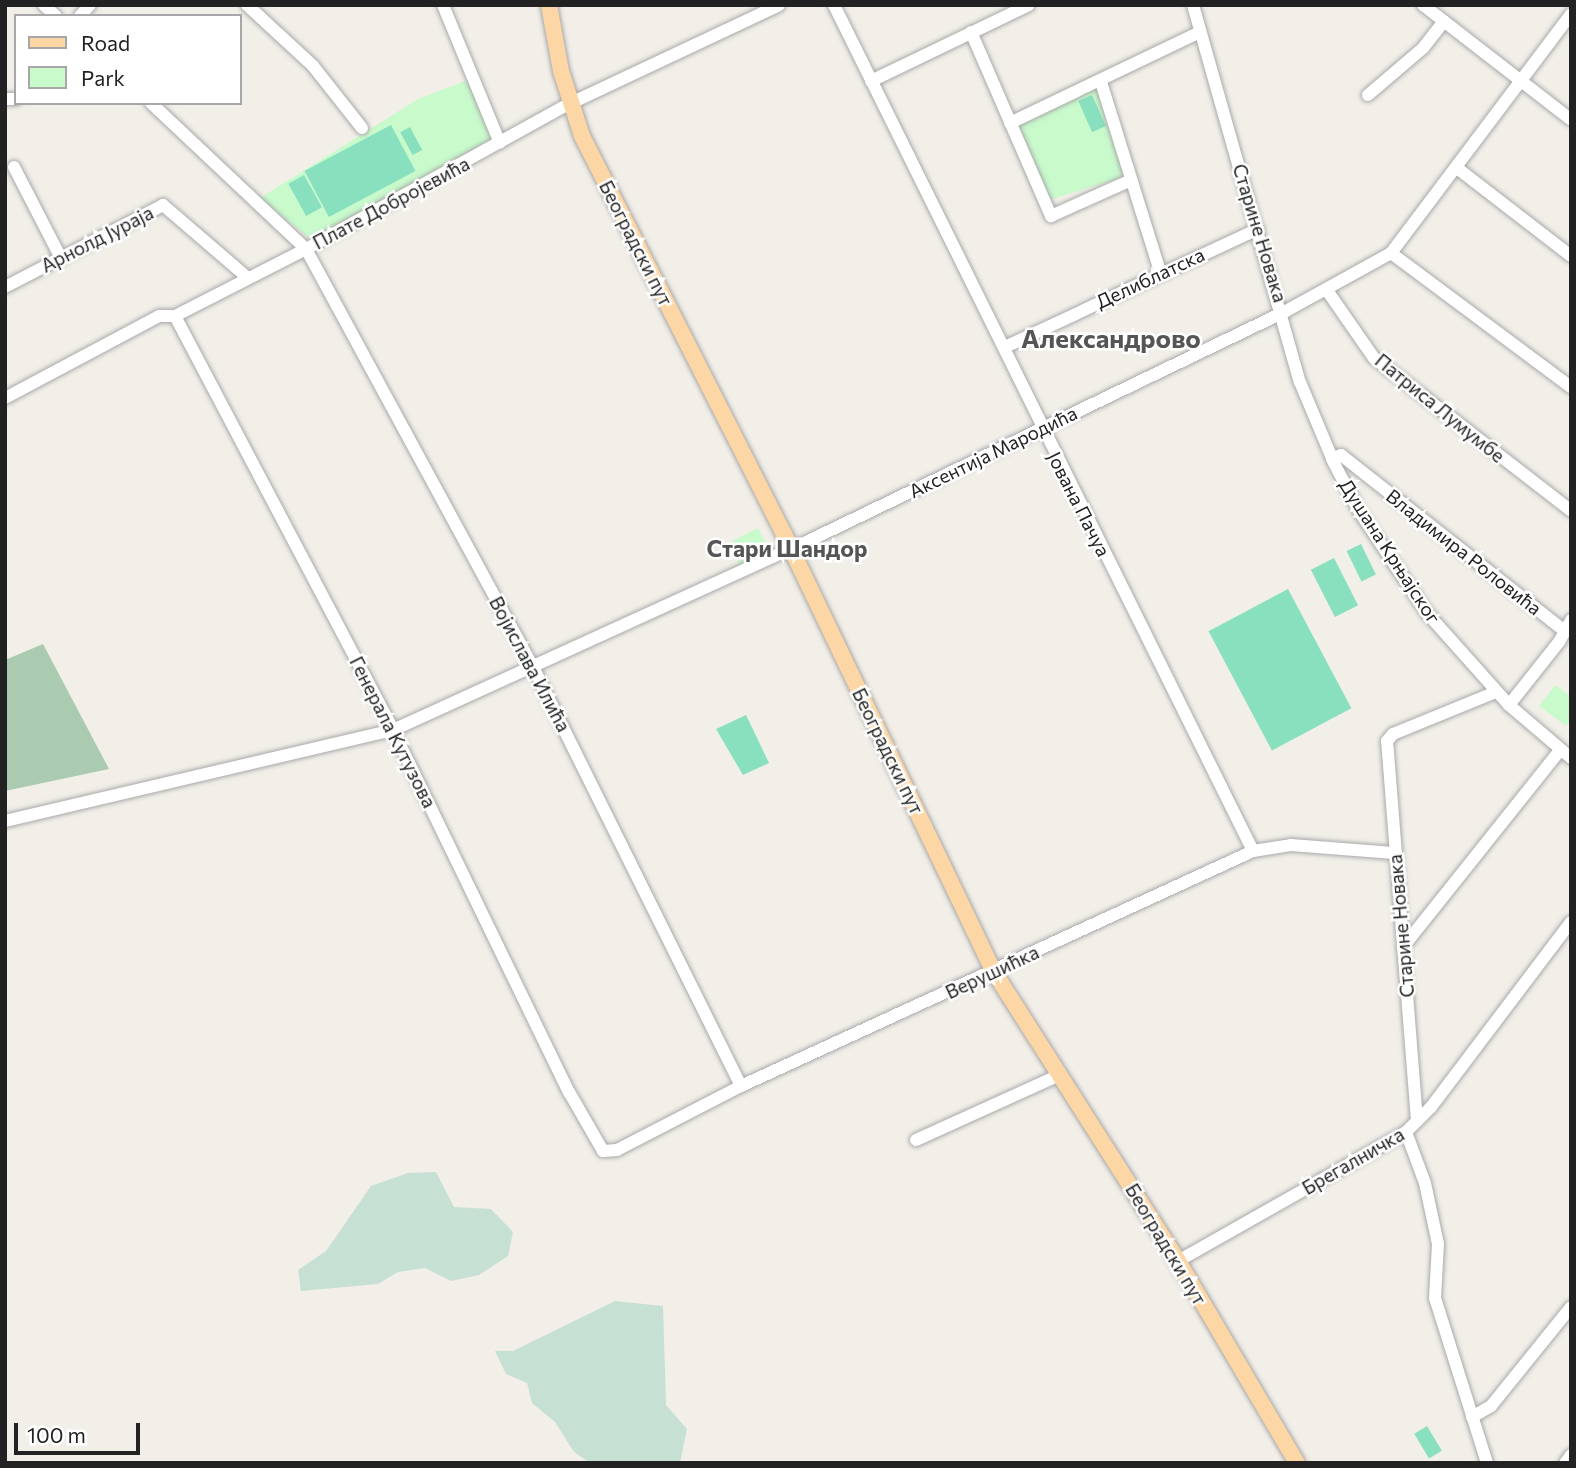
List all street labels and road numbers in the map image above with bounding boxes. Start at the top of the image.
street label: Плате Добројевића [309,152,473,254]
street label: Старине Новака [1228,161,1292,305]
street label: Београдски пут [595,177,677,309]
street label: Арнолд Јураја [37,201,157,277]
street label: Делиблатска [1092,243,1208,313]
street label: Патриса Лумумбе [1371,349,1509,467]
street label: Аксентија Мародића [905,401,1081,503]
street label: Јована Пачуа [1043,448,1115,560]
street label: Душана Крњајског [1335,474,1445,628]
street label: Владимира Роловића [1382,484,1546,620]
street label: Војислава Илића [485,592,575,736]
street label: Генерала Кутузова [345,653,441,811]
street label: Београдски пут [848,684,928,818]
street label: Старине Новака [1383,854,1419,998]
street label: Верушићка [942,940,1042,1004]
street label: Брегалничка [1298,1123,1408,1199]
street label: Београдски пут [1121,1179,1211,1309]

